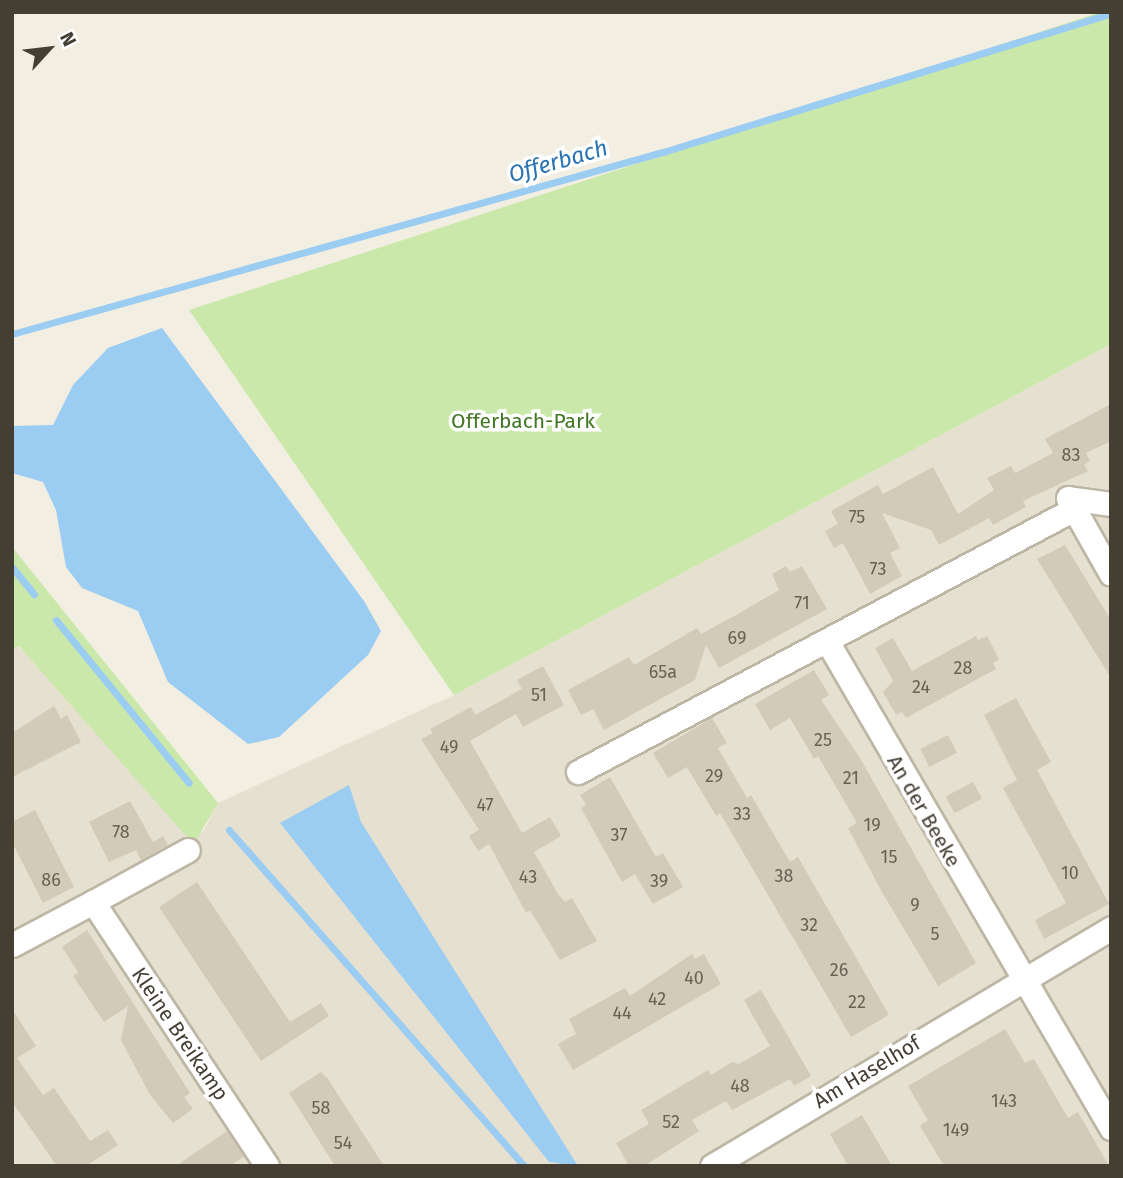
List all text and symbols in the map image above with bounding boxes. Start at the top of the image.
north arrow [14,14,84,84]
text: N [55,28,81,50]
water label: Offerbach [505,134,611,188]
park label: Offerbach-Park [451,408,595,434]
house number: 83 [1062,444,1080,466]
house number: 75 [849,506,865,528]
house number: 73 [870,558,886,580]
house number: 71 [794,592,810,614]
house number: 69 [728,627,746,649]
house number: 28 [954,657,972,679]
house number: 65a [649,661,677,683]
house number: 24 [912,676,930,698]
house number: 51 [531,684,547,706]
house number: 25 [814,729,832,751]
house number: 49 [440,736,458,758]
street label: An der Beeke [882,750,966,872]
house number: 29 [705,765,723,787]
house number: 21 [843,767,859,789]
house number: 47 [476,794,494,816]
house number: 33 [733,803,751,825]
house number: 19 [863,814,881,836]
house number: 78 [112,821,130,843]
house number: 37 [611,824,627,846]
house number: 15 [881,846,897,868]
house number: 10 [1061,862,1079,884]
house number: 38 [775,865,793,887]
house number: 43 [519,866,537,888]
house number: 86 [41,869,61,891]
house number: 39 [650,870,668,892]
house number: 9 [910,894,920,916]
house number: 32 [800,914,818,936]
house number: 5 [930,923,940,945]
house number: 26 [830,959,848,981]
street label: Kleine Breikamp [126,963,234,1105]
house number: 40 [684,967,704,989]
house number: 42 [648,988,666,1010]
house number: 22 [848,991,866,1013]
house number: 44 [612,1002,632,1024]
street label: Am Haselhof [809,1030,925,1114]
house number: 48 [730,1075,750,1097]
house number: 143 [991,1090,1017,1112]
house number: 58 [312,1097,330,1119]
house number: 52 [662,1111,680,1133]
house number: 149 [943,1119,969,1141]
house number: 54 [334,1132,352,1154]

